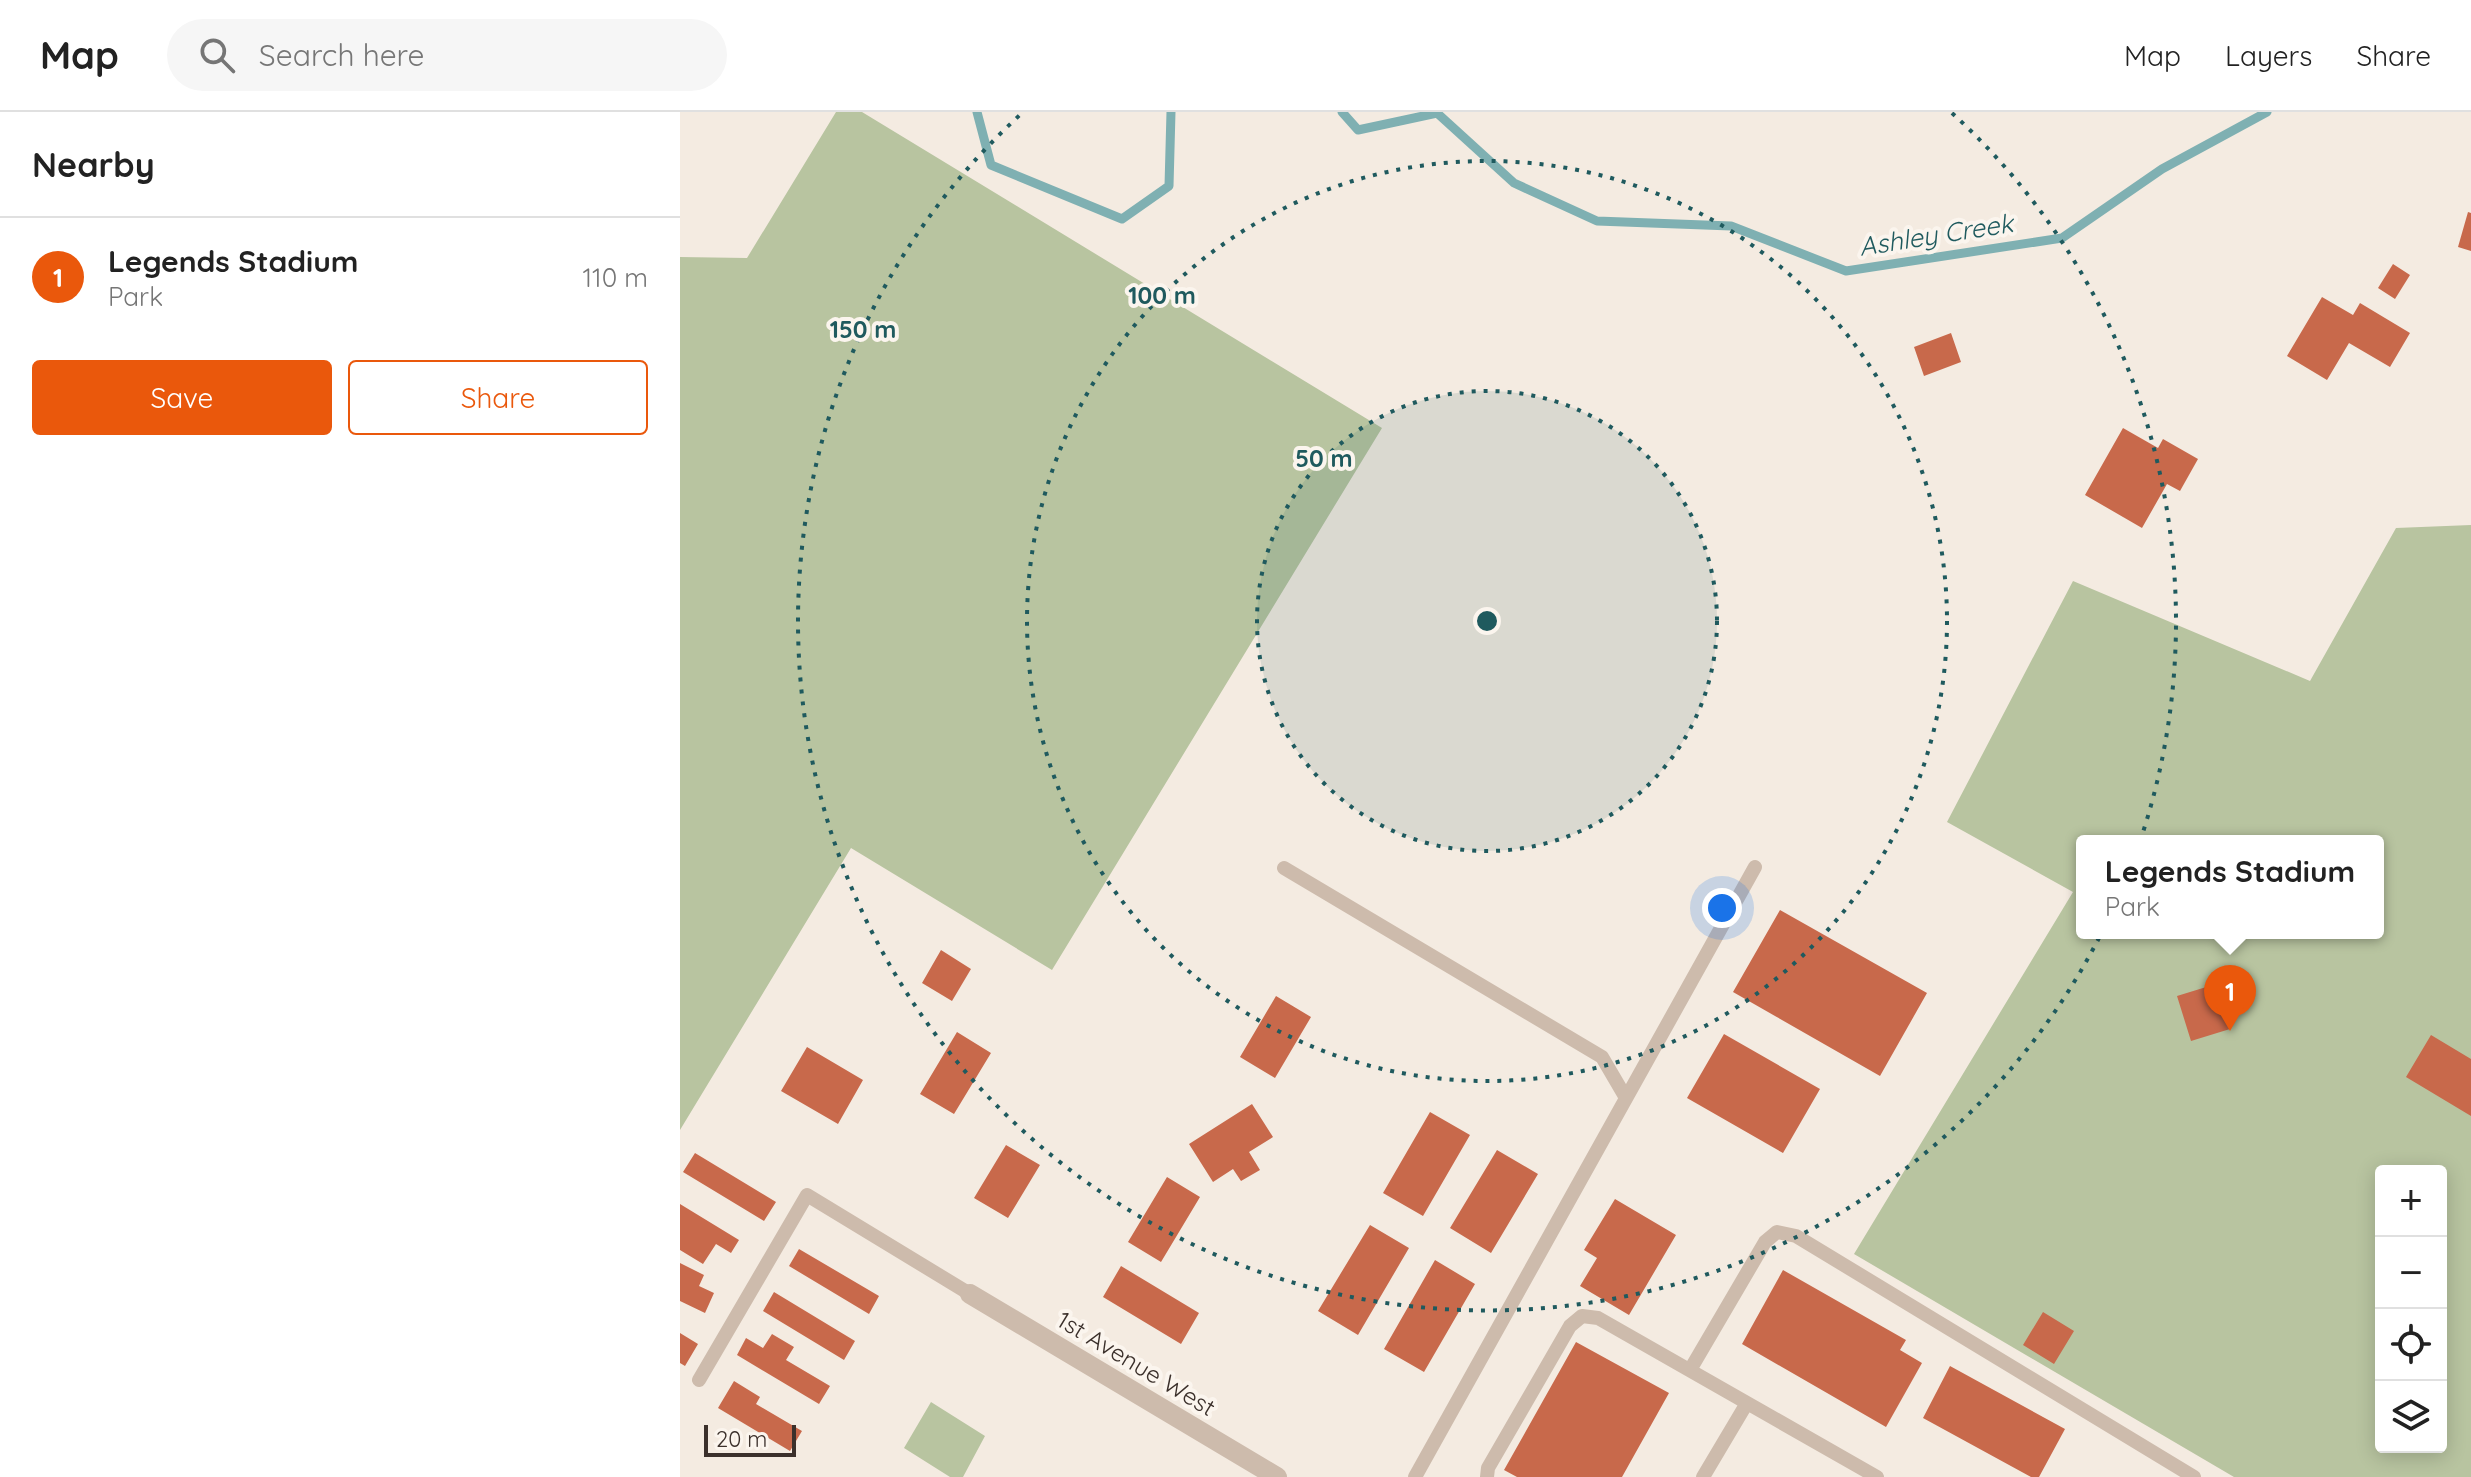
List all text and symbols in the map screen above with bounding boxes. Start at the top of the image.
search box [167,19,727,91]
text: Map [40,31,119,79]
icon: search [195,33,239,77]
text: Search here [259,36,424,74]
text: Map [2124,38,2181,73]
text: Layers [2225,38,2312,73]
text: Share [2356,38,2431,73]
text: Nearby [32,143,155,186]
water label: Ashley Creek [1856,206,2017,263]
text: Legends Stadium [108,242,358,280]
text: 1 [53,261,63,294]
text: 110 m [582,261,648,294]
text: Park [108,280,163,313]
text: 100 m [1128,280,1196,310]
text: 150 m [830,314,896,344]
button: Save [32,360,332,435]
button: Share [348,360,648,435]
text: 50 m [1295,443,1353,473]
centre of rings [1473,607,1501,635]
popup [2076,835,2384,939]
text: Legends Stadium [2105,852,2355,890]
your location [1702,888,1742,928]
text: Park [2105,890,2160,923]
pin: 1 [2204,965,2256,1031]
map controls [2375,1165,2447,1453]
button: + [2375,1165,2447,1237]
button: − [2375,1237,2447,1309]
street label: 1st Avenue West [1052,1304,1221,1422]
button: locate [2375,1309,2447,1381]
button: layers [2375,1381,2447,1453]
scale bar [704,1421,796,1457]
text: 20 m [716,1425,767,1453]

